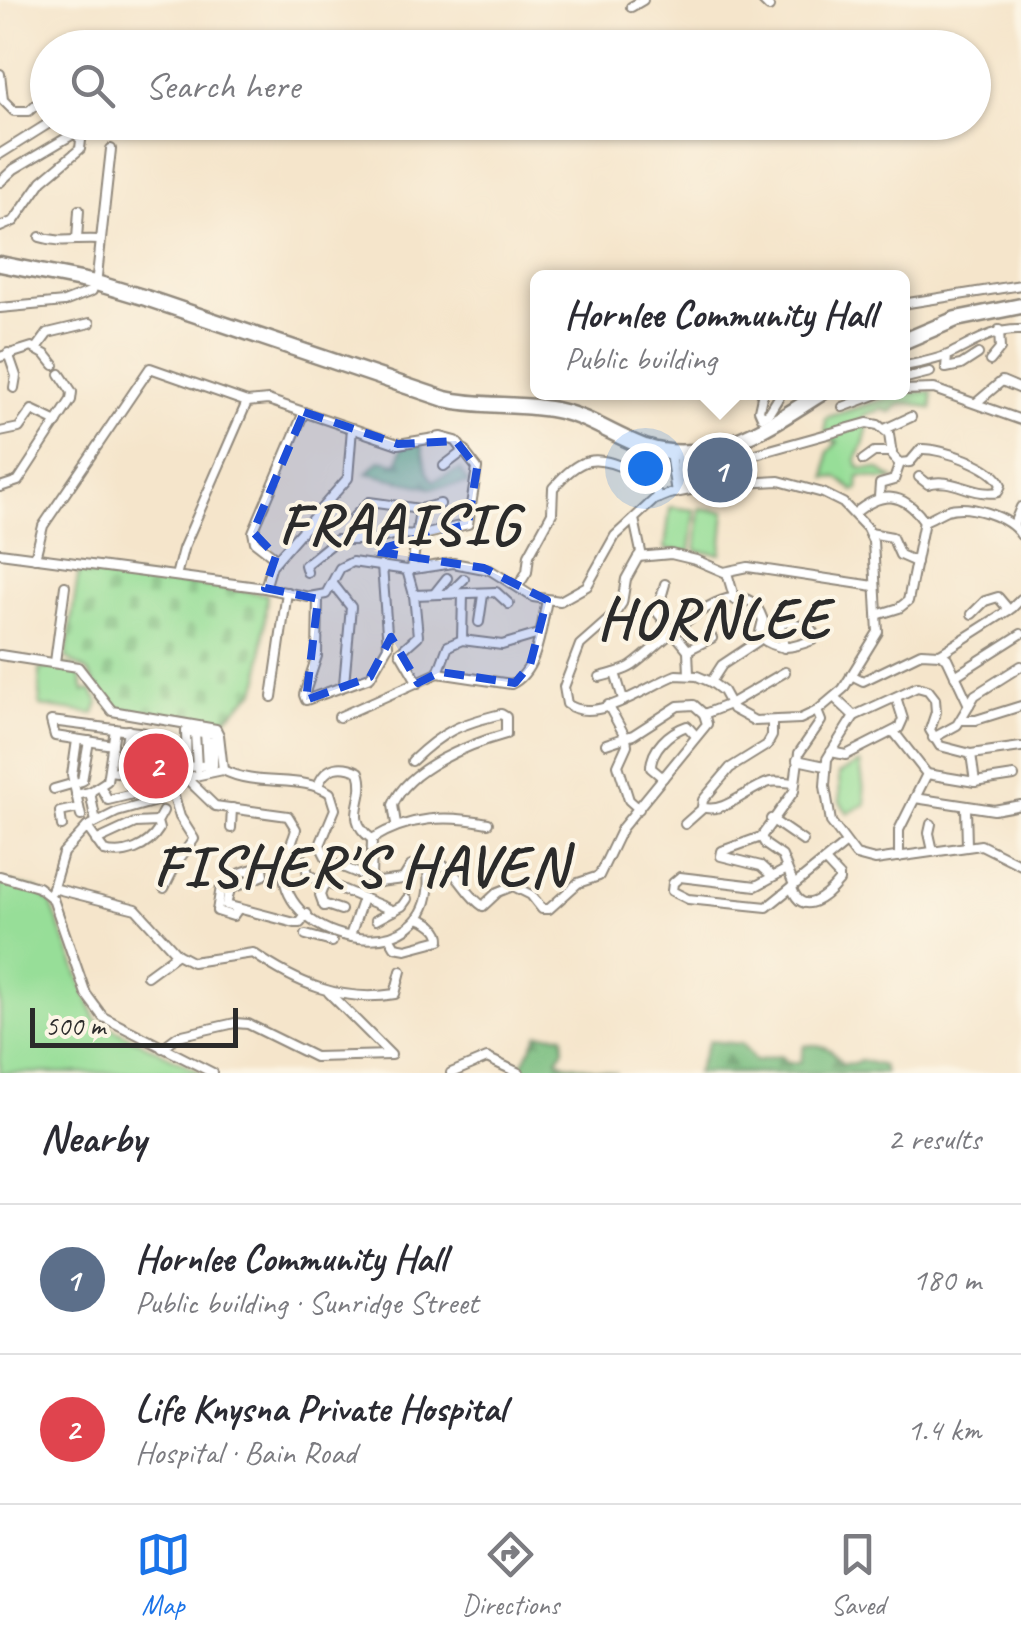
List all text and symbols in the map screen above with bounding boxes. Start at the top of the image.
search box [30,30,991,140]
icon: search [65,58,120,113]
text: Search here [145,62,300,109]
popup [530,270,910,400]
text: Hornlee Community Hall [565,291,875,338]
text: Public building [565,338,716,379]
pin: 1 [688,432,752,508]
your location [620,443,671,494]
district label: FRAAISIG [279,487,526,560]
district label: HORNLEE [597,581,836,654]
pin: 2 [124,728,188,804]
district label: FISHER'S HAVEN [153,829,575,902]
scale bar [30,1003,238,1048]
text: 500 m [45,1008,105,1043]
text: Nearby [40,1112,146,1165]
text: 2 results [887,1118,981,1159]
text: Hornlee Community Hall [135,1235,446,1282]
text: 1 [65,1259,80,1300]
text: 180 m [912,1259,981,1300]
text: Public building · Sunridge Street [135,1282,478,1323]
text: Life Knysna Private Hospital [135,1385,506,1432]
text: 2 [65,1409,80,1450]
text: 1.4 km [907,1409,981,1450]
text: Hospital · Bain Road [135,1432,356,1473]
tab: Map [136,1527,191,1622]
tab: Directions [462,1527,559,1622]
tab: Saved [830,1527,885,1622]

